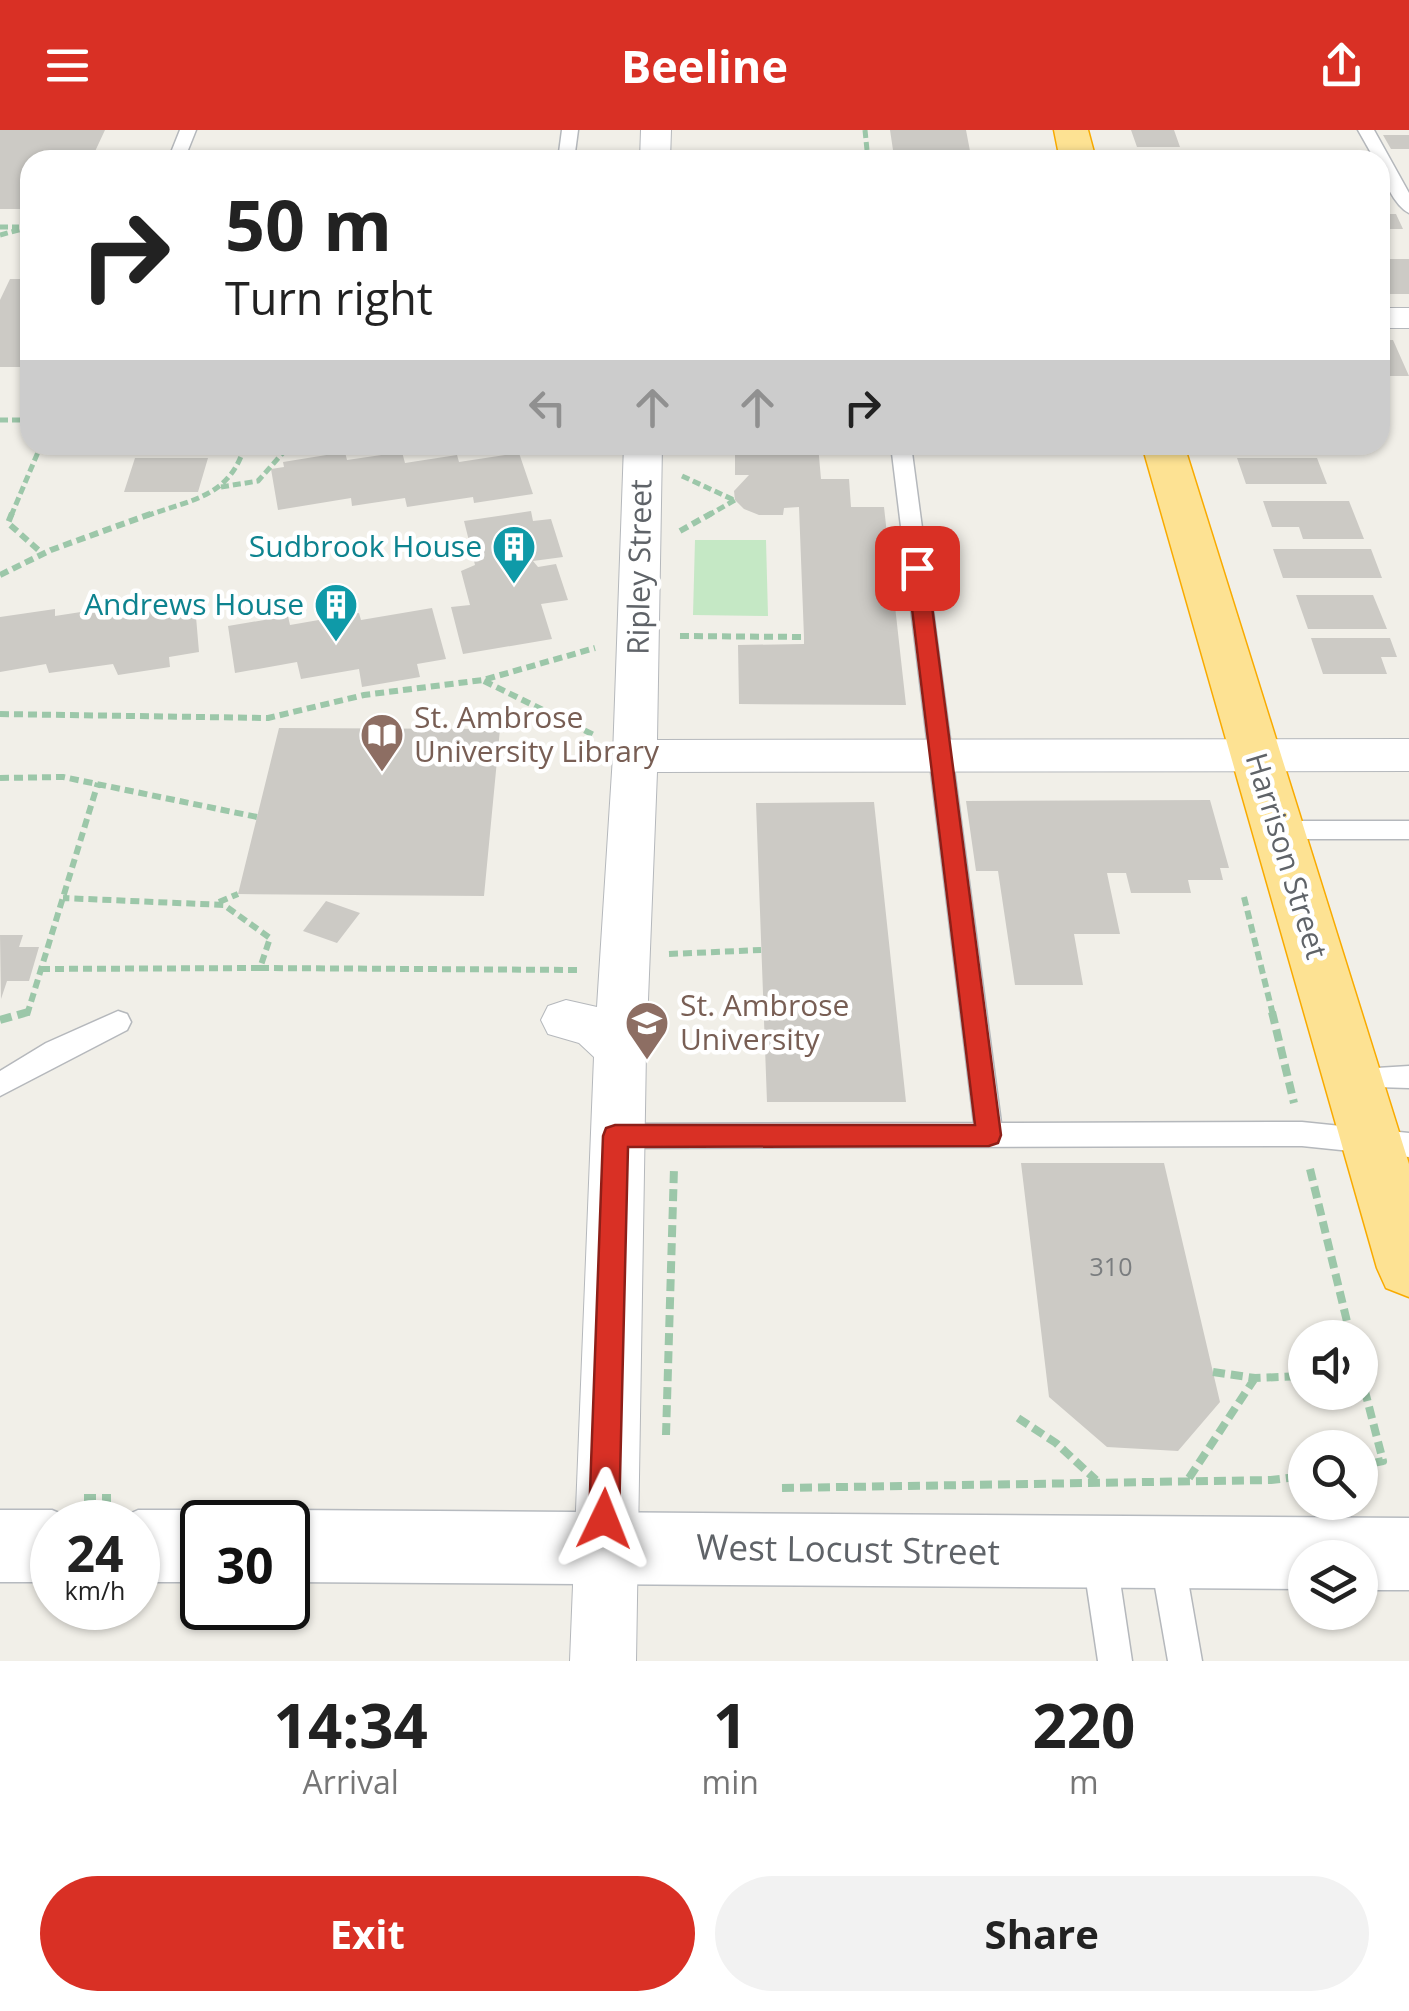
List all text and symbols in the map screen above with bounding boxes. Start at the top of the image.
text: Beeline [621,35,788,96]
icon: menu [40,38,95,93]
icon: share [1314,38,1369,93]
text: 50 m [225,176,392,272]
icon: right [60,190,190,320]
text: Turn right [225,267,433,328]
icon: left [520,380,575,435]
icon: ahead [625,380,680,435]
icon: ahead [730,380,785,435]
icon: right [835,380,890,435]
street label: Ripley Street [616,479,661,655]
building icon: Sudbrook House [491,524,537,585]
place label: Sudbrook House [249,525,482,566]
pin [875,526,960,611]
icon: arrive [890,541,945,596]
building icon: Andrews House [313,582,359,643]
place label: Andrews House [84,583,304,624]
place label: St. Ambrose University Library [414,696,660,771]
library icon: St. Ambrose University Library [359,712,405,773]
street label: Harrison Street [1237,748,1338,964]
place label: St. Ambrose University [680,984,849,1059]
school or university icon: St. Ambrose University [624,1000,670,1061]
house number: 310 [1090,1249,1132,1283]
map controls [1288,1320,1378,1630]
button: sound [1288,1320,1378,1410]
button: search [1288,1430,1378,1520]
position arrow [552,1467,656,1571]
speed limit sign: 30 [180,1500,310,1630]
text: 24 [66,1519,124,1587]
street label: West Locust Street [696,1522,1000,1575]
button: layers [1288,1540,1378,1630]
text: km/h [65,1573,125,1607]
text: 14:34 [274,1684,428,1766]
text: 1 [713,1684,747,1766]
text: 220 [1032,1684,1135,1766]
text: Arrival [303,1760,399,1803]
text: min [702,1760,759,1803]
text: m [1069,1760,1099,1803]
button: Exit [40,1876,695,1991]
button: Share [715,1876,1369,1991]

